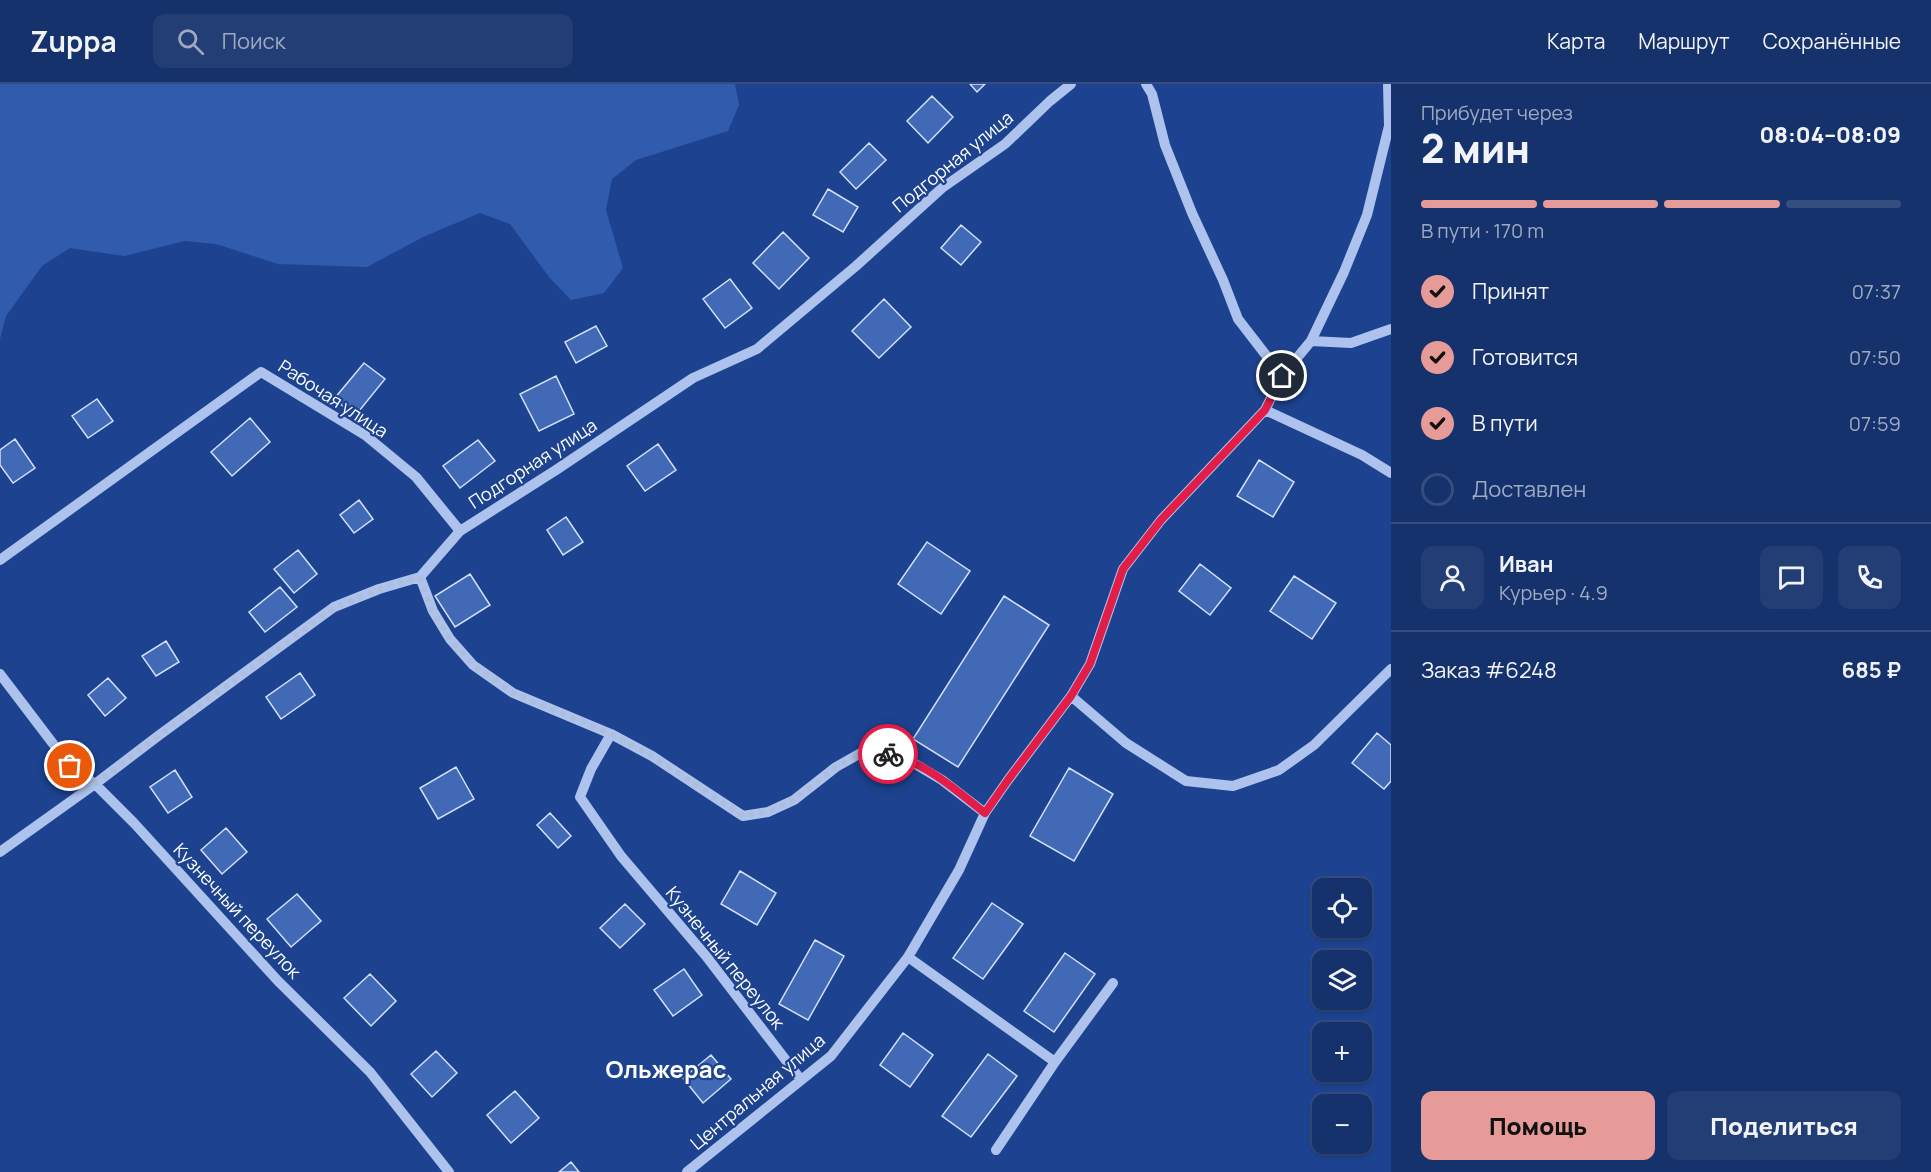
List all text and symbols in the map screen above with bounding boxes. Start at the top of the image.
search box [153,14,573,68]
text: Zuppa [30,22,117,60]
icon: search [174,25,207,58]
text: Поиск [222,26,286,56]
text: Карта [1547,27,1605,55]
text: Маршрут [1638,27,1730,55]
text: Сохранённые [1763,27,1901,55]
text: Прибудет через [1421,99,1573,126]
street label: Подгорная улица [887,105,1018,217]
text: 08:04–08:09 [1759,120,1901,150]
text: 2 мин [1421,121,1530,175]
text: В пути · 170 m [1421,217,1544,244]
icon: check [1421,275,1454,308]
text: Принят [1472,276,1549,306]
text: 07:37 [1852,278,1901,305]
icon: check [1421,341,1454,374]
text: Готовится [1472,342,1578,372]
text: 07:50 [1849,344,1901,371]
pin [1256,350,1307,401]
street label: Рабочая улица [274,354,393,443]
icon: home [1265,359,1298,392]
icon: check [1421,407,1454,440]
text: В пути [1472,408,1538,438]
text: 07:59 [1849,410,1901,437]
street label: Подгорная улица [464,413,601,514]
text: Доставлен [1472,474,1586,504]
button: person [1421,546,1484,609]
button: chat [1760,546,1823,609]
button: phone [1838,546,1901,609]
text: Иван [1499,549,1553,579]
text: Курьер · 4.9 [1499,579,1608,606]
text: Заказ #6248 [1421,655,1557,685]
text: 685 ₽ [1841,655,1901,685]
courier [858,724,918,784]
icon: bike [872,738,905,771]
pin [44,740,95,791]
icon: bag [53,749,86,782]
street label: Кузнечный переулок [169,837,308,984]
map controls [1312,878,1372,1154]
button: locate [1312,878,1372,938]
street label: Кузнечный переулок [661,881,791,1034]
button: layers [1312,950,1372,1010]
button: + [1312,1022,1372,1082]
street label: Центральная улица [685,1028,830,1155]
district label: Ольжерас [606,1052,727,1085]
button: Помощь [1421,1091,1655,1160]
button: Поделиться [1667,1091,1901,1160]
button: − [1312,1094,1372,1154]

